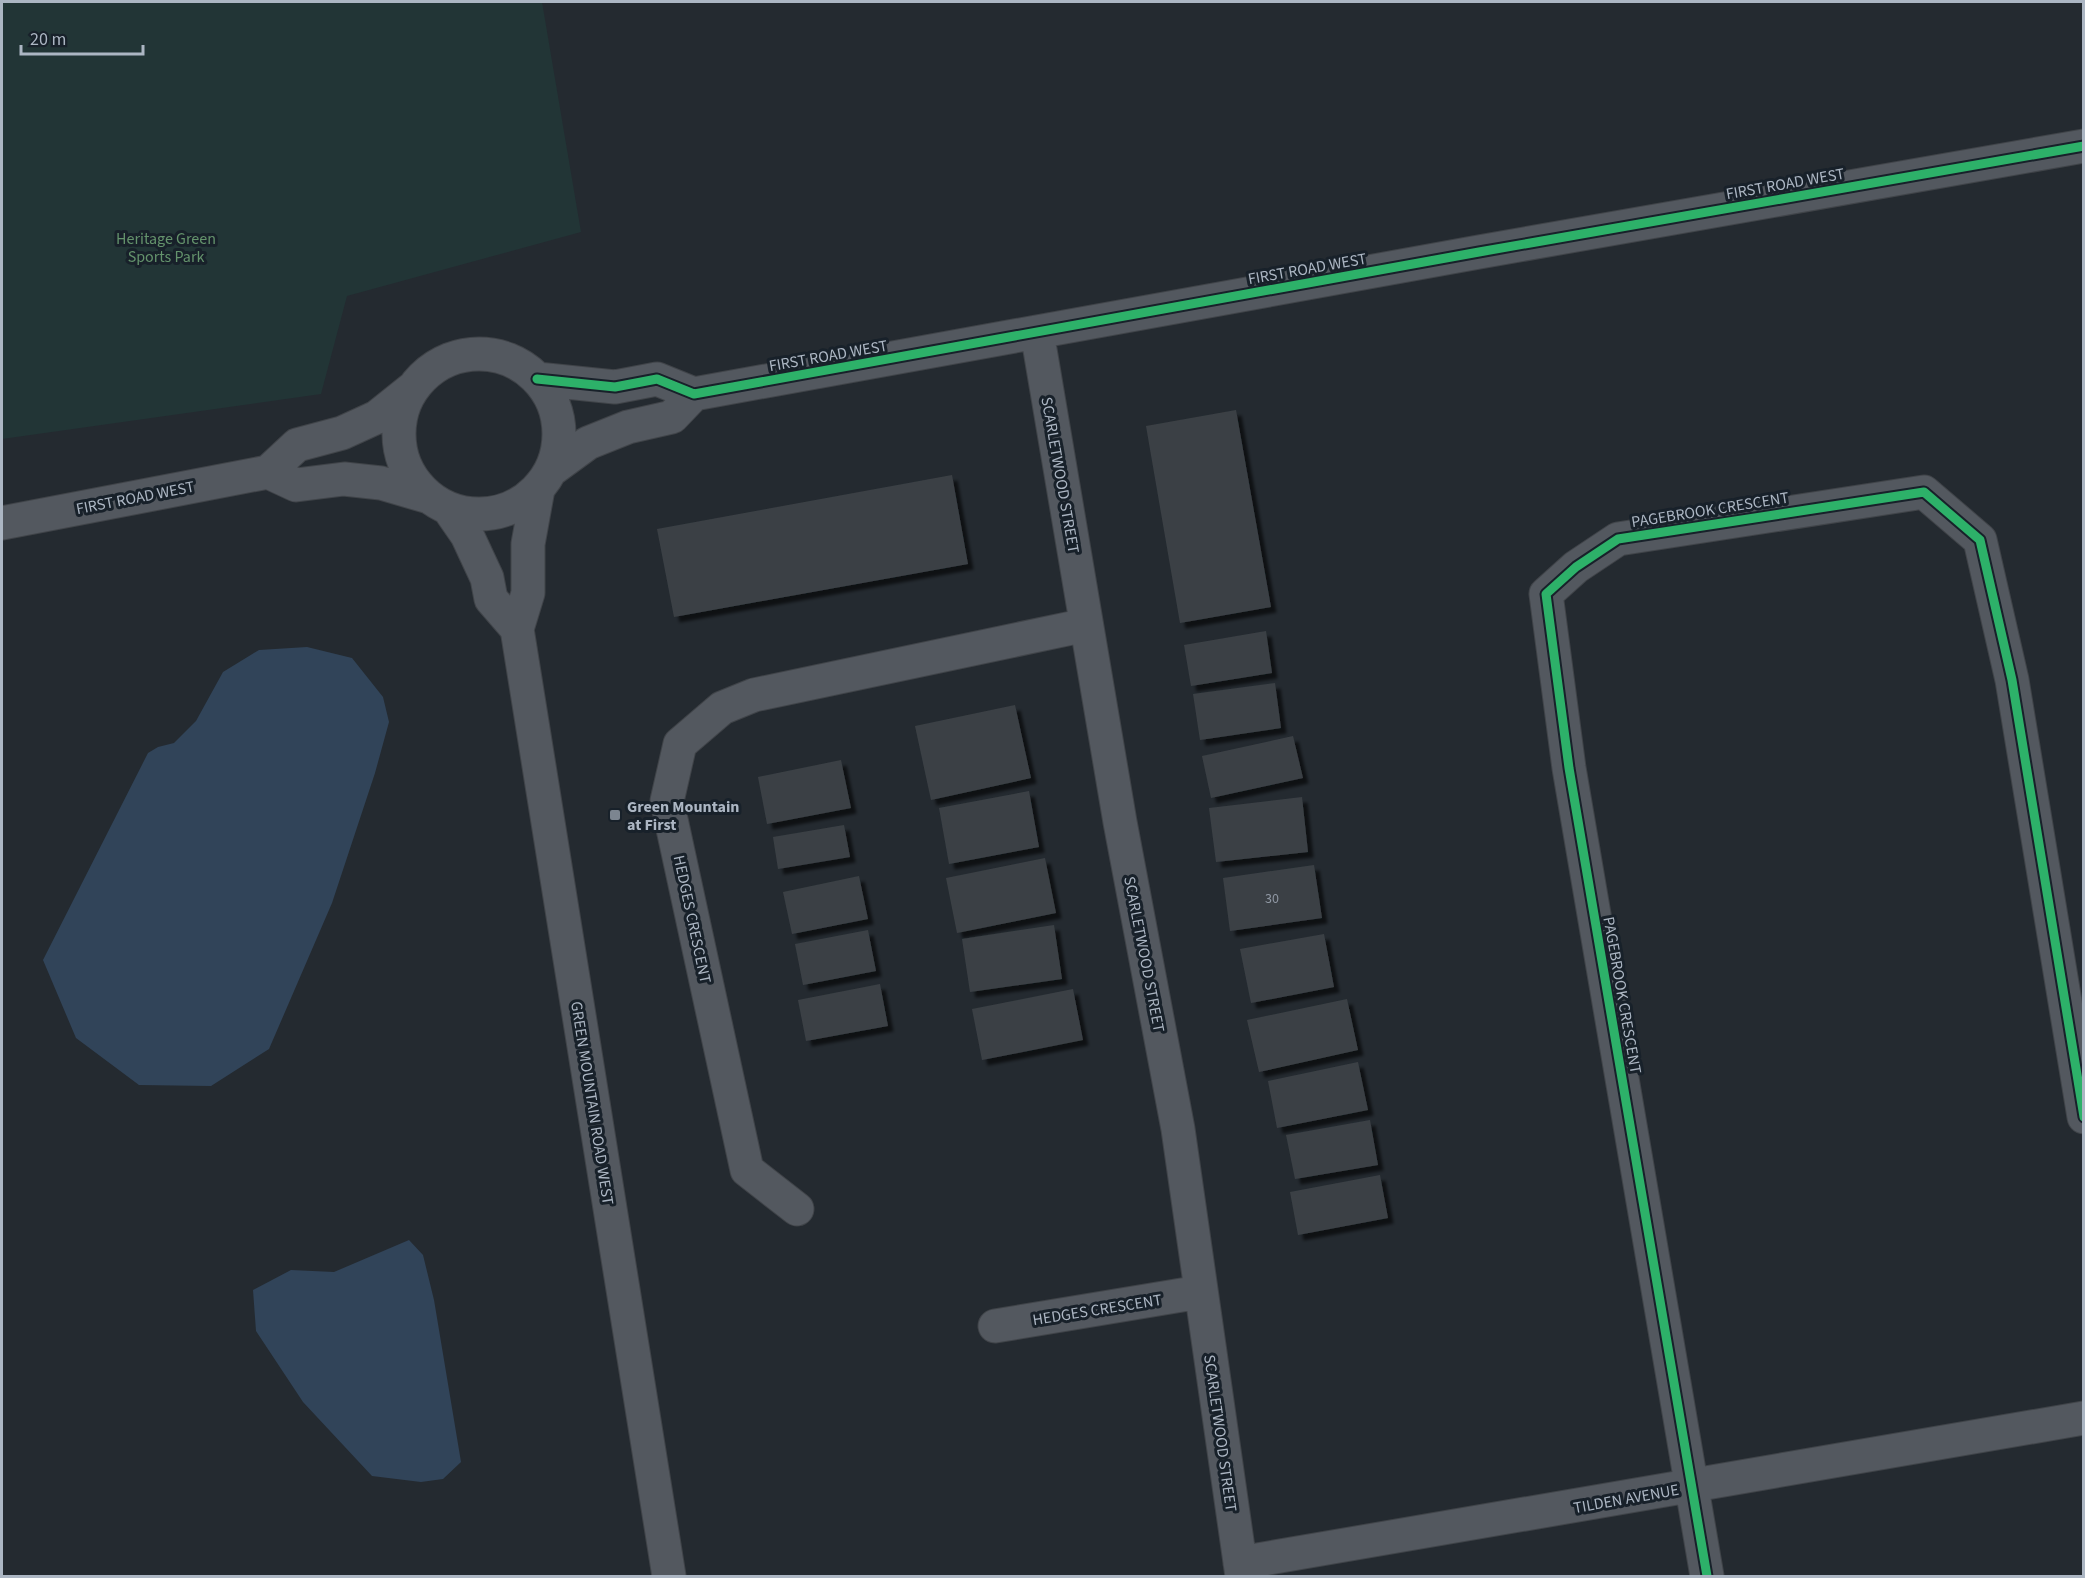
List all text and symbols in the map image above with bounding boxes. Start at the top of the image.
scale bar [21,18,142,56]
text: 20 m [30,27,66,52]
street label: FIRST ROAD WEST [1724,163,1847,205]
park label: Heritage Green Sports Park [116,228,216,268]
street label: FIRST ROAD WEST [1246,248,1369,290]
street label: FIRST ROAD WEST [767,335,890,377]
street label: SCARLETWOOD STREET [1035,395,1085,555]
street label: FIRST ROAD WEST [74,476,197,520]
street label: PAGEBROOK CRESCENT [1630,487,1791,533]
place label: Green Mountain at First [627,796,739,836]
marker: Green Mountain at First [608,808,622,822]
street label: HEDGES CRESCENT [668,853,716,986]
street label: SCARLETWOOD STREET [1118,874,1170,1034]
house number: 30 [1265,889,1279,909]
street label: PAGEBROOK CRESCENT [1597,915,1647,1076]
street label: GREEN MOUNTAIN ROAD WEST [565,1000,619,1207]
street label: HEDGES CRESCENT [1031,1289,1164,1331]
street label: SCARLETWOOD STREET [1198,1353,1242,1513]
street label: TILDEN AVENUE [1572,1479,1681,1519]

